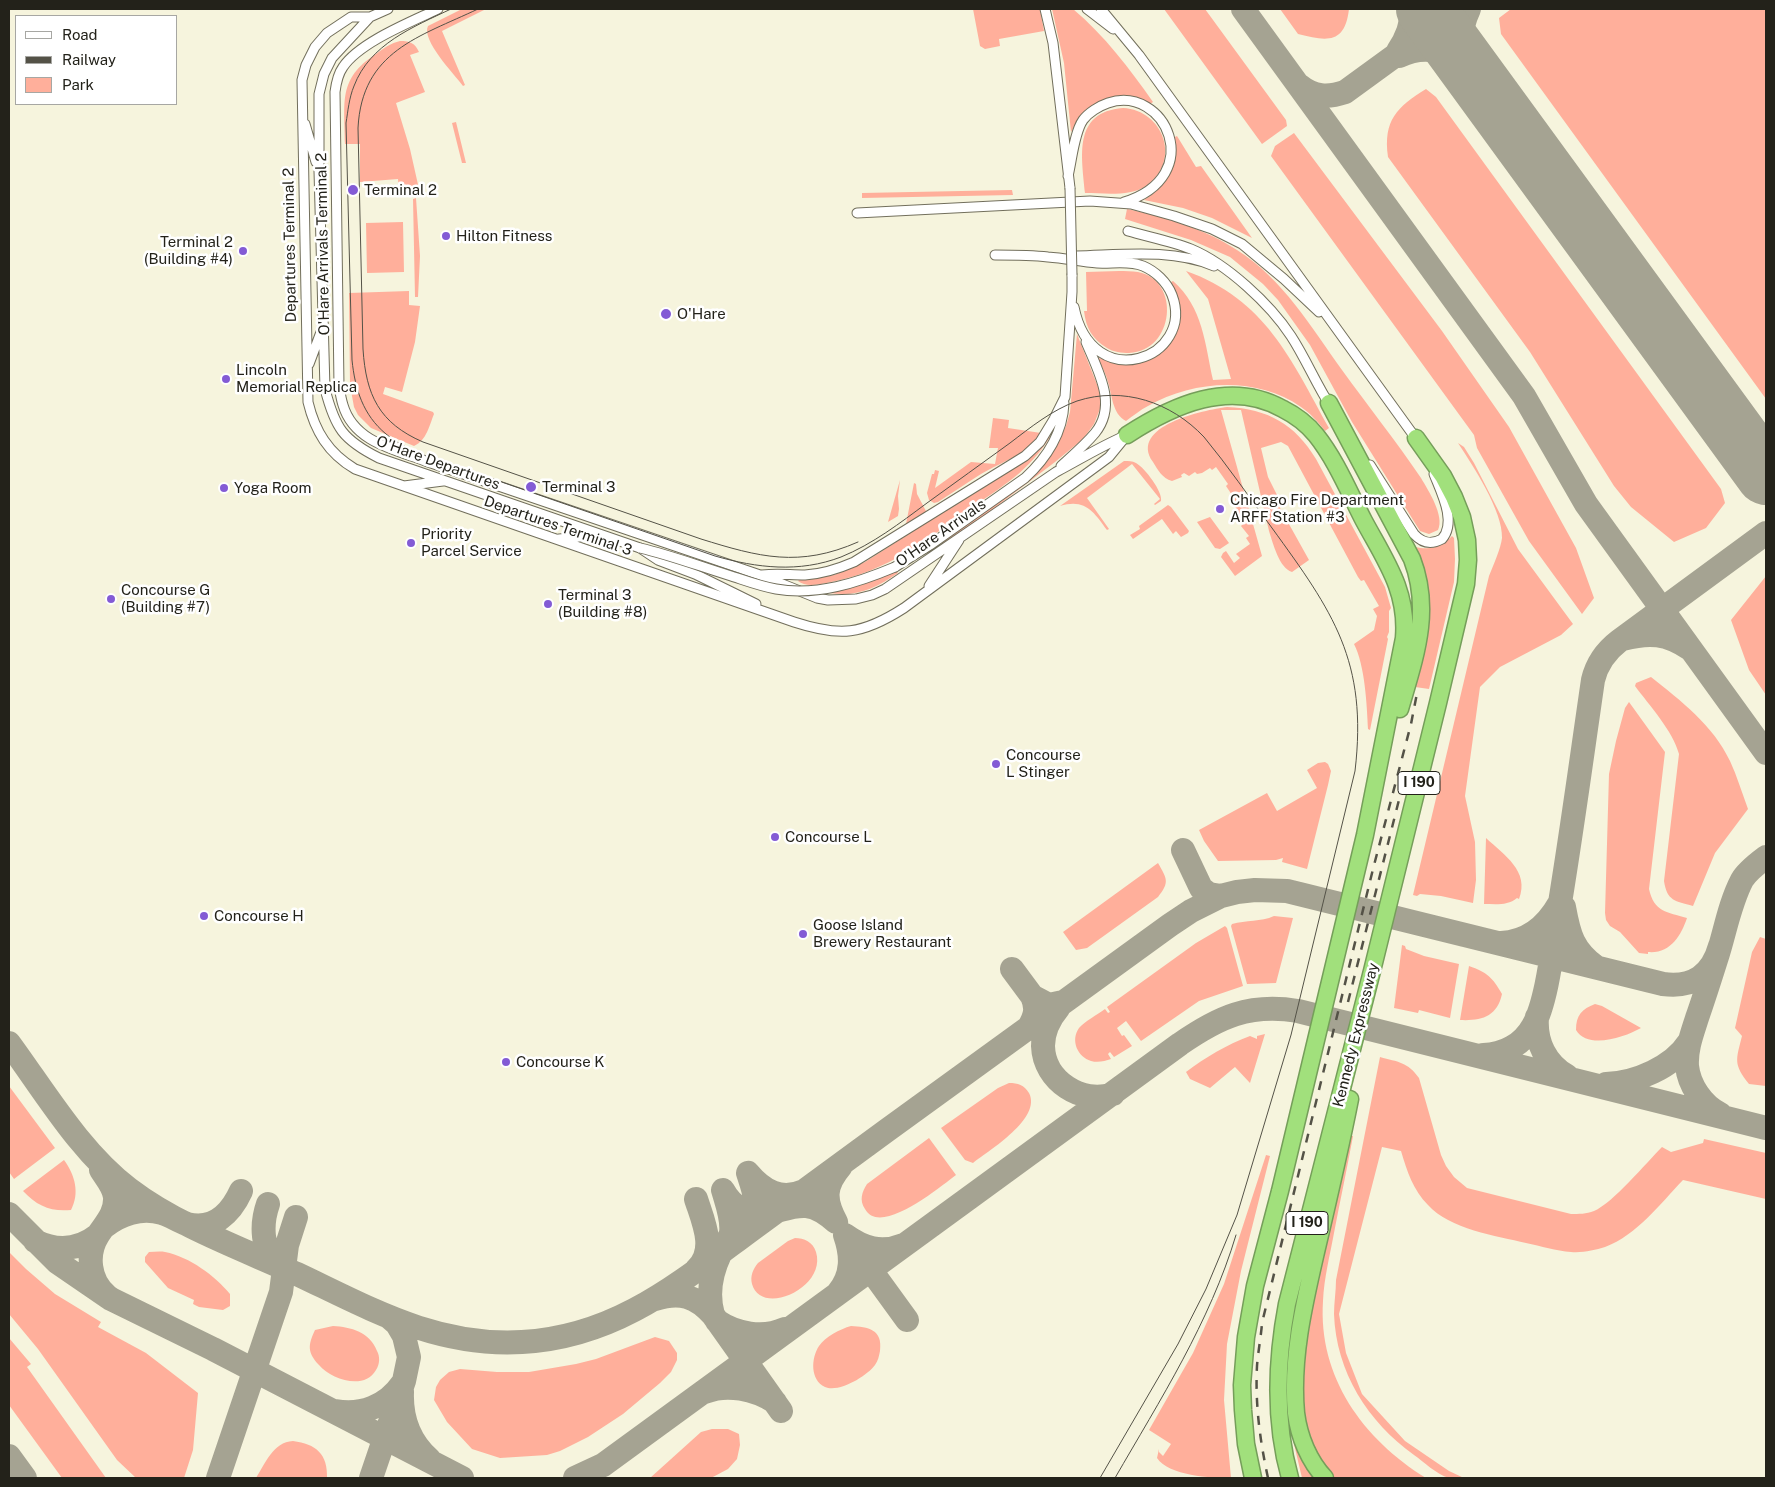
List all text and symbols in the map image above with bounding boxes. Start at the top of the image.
legend [15,15,178,105]
text: Road [62,26,98,43]
text: Railway [62,51,116,68]
text: Park [62,76,94,93]
street label: O'Hare Arrivals Terminal 2 [312,152,334,336]
street label: Departures Terminal 2 [280,167,300,323]
place label: Terminal 2 [364,181,437,199]
marker: Terminal 2 [346,183,360,197]
place label: Hilton Fitness [456,227,552,245]
marker: Hilton Fitness [440,230,452,242]
place label: Terminal 2 (Building #4) [144,233,233,268]
marker: Terminal 2 (Building #4) [237,245,249,257]
place label: O'Hare [677,305,726,323]
marker: O'Hare [659,307,673,321]
place label: Lincoln Memorial Replica [236,361,357,396]
marker: Lincoln Memorial Replica [220,373,232,385]
street label: O'Hare Departures [374,432,502,494]
place label: Terminal 3 [542,478,616,496]
place label: Yoga Room [234,479,311,497]
marker: Terminal 3 [524,480,538,494]
marker: Yoga Room [218,482,230,494]
place label: Chicago Fire Department ARFF Station #3 [1230,491,1404,526]
street label: Departures Terminal 3 [482,492,634,560]
street label: O'Hare Arrivals [892,495,990,571]
marker: Chicago Fire Department ARFF Station #3 [1214,503,1226,515]
place label: Priority Parcel Service [421,525,522,560]
marker: Priority Parcel Service [405,537,417,549]
place label: Concourse G (Building #7) [121,581,210,616]
place label: Terminal 3 (Building #8) [558,586,647,621]
marker: Concourse G (Building #7) [105,593,117,605]
marker: Terminal 3 (Building #8) [542,598,554,610]
place label: Concourse L Stinger [1006,746,1081,781]
marker: Concourse L Stinger [990,758,1002,770]
road number: I 190 [1398,771,1440,794]
place label: Concourse L [785,828,872,846]
marker: Concourse L [769,831,781,843]
place label: Concourse H [214,907,304,925]
marker: Concourse H [198,910,210,922]
place label: Goose Island Brewery Restaurant [813,916,952,951]
marker: Goose Island Brewery Restaurant [797,928,809,940]
street label: Kennedy Expressway [1329,961,1383,1109]
place label: Concourse K [516,1053,605,1071]
marker: Concourse K [500,1056,512,1068]
road number: I 190 [1286,1212,1328,1234]

